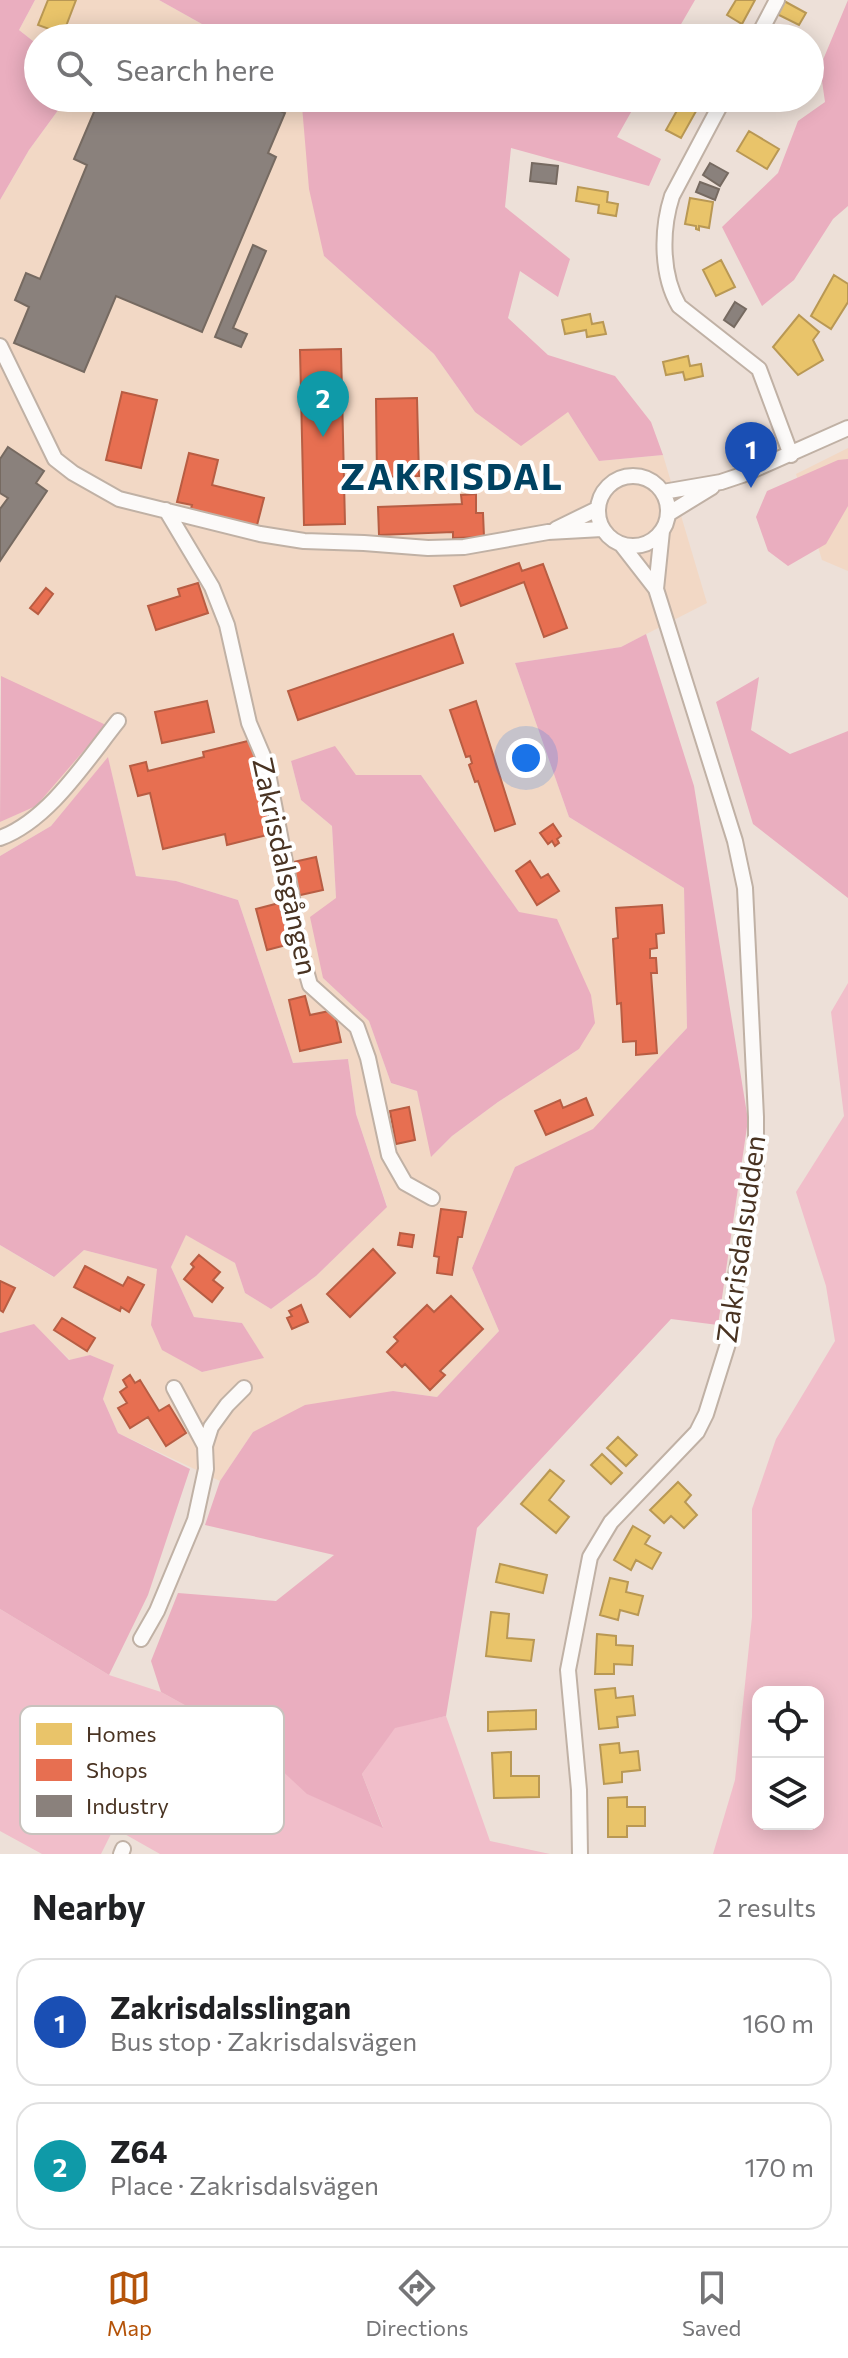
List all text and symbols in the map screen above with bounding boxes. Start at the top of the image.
search box [24,24,824,112]
icon: search [52,46,96,90]
text: Search here [116,50,275,87]
pin: 2 [297,371,349,437]
pin: 1 [725,422,777,488]
district label: ZAKRISDAL [340,453,564,497]
your location [506,738,546,778]
street label: Zakrisdalsgången [246,754,326,978]
street label: Zakrisdalsudden [709,1133,771,1345]
map controls [752,1686,824,1830]
button: locate [752,1686,824,1758]
legend [20,1706,284,1834]
text: Homes [86,1720,156,1747]
text: Shops [86,1756,147,1783]
button: layers [752,1758,824,1830]
text: Industry [86,1792,169,1819]
text: Nearby [32,1885,146,1927]
text: 2 results [718,1891,816,1922]
text: Zakrisdalsslingan [110,1988,351,2025]
text: 1 [54,2007,66,2038]
text: 160 m [742,2007,814,2038]
text: Bus stop · Zakrisdalsvägen [110,2025,417,2056]
text: Z64 [110,2132,167,2169]
text: 2 [53,2151,67,2182]
text: 170 m [745,2151,814,2182]
text: Place · Zakrisdalsvägen [110,2169,379,2200]
tab: Map [107,2266,152,2341]
tab: Directions [365,2266,469,2341]
tab: Saved [682,2266,741,2341]

